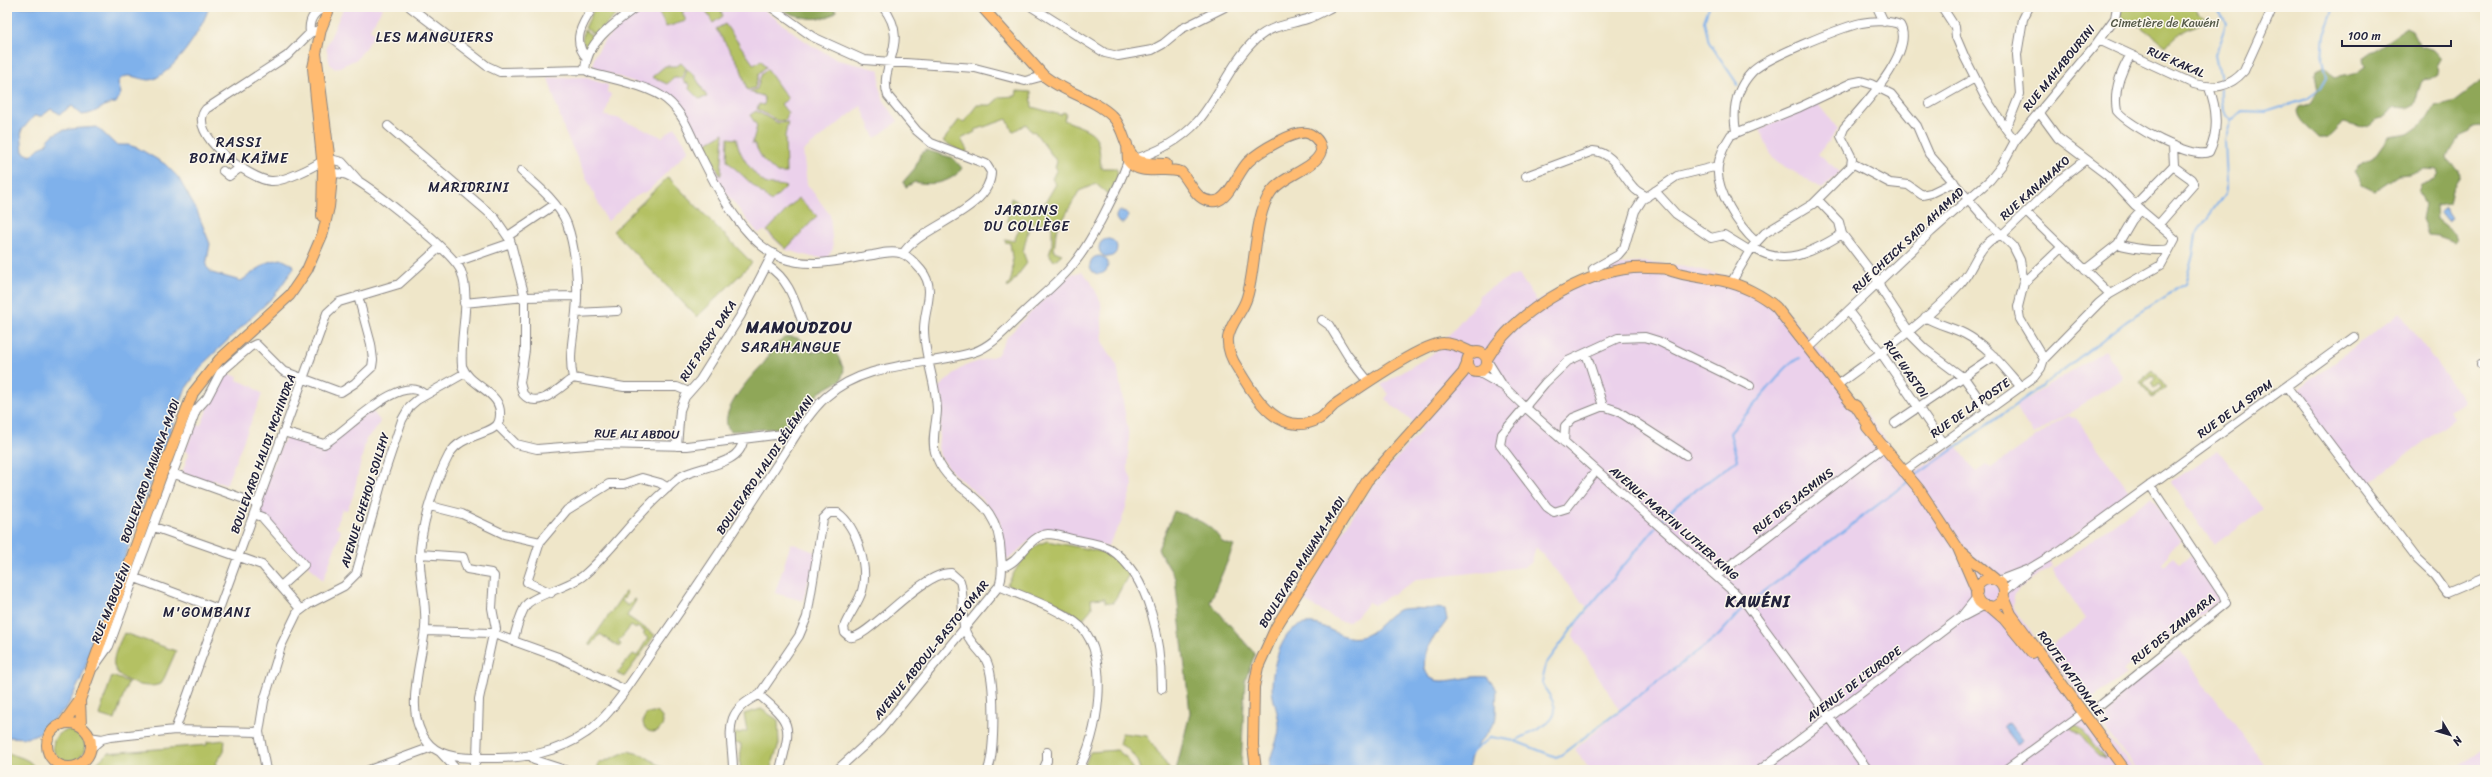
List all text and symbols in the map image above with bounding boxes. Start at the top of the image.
park label: Cimetière de Kawéni [2111,12,2220,34]
street label: RUE MAHABOURINI [2017,19,2101,116]
scale bar [2342,22,2451,48]
district label: LES MANGUIERS [376,25,494,50]
text: 100 m [2348,25,2381,47]
street label: RUE KAKAL [2144,40,2209,84]
district label: RASSI BOINA KAÏME [189,130,289,171]
street label: RUE KANAMAKO [1995,150,2076,226]
district label: MARIDRINI [428,175,510,200]
street label: RUE CHEICK SAID AHAMAD [1847,181,1970,298]
district label: JARDINS DU COLLÈGE [984,198,1070,239]
street label: RUE PASKY DAKA [673,296,743,386]
district label: MAMOUDZOU [745,313,853,342]
district label: SARAHANGUE [741,335,841,360]
street label: RUE WASTOI [1878,335,1934,403]
street label: BOULEVARD HALIDI MCHINDRA [224,371,302,537]
street label: RUE DE LA POSTE [1925,371,2016,444]
street label: RUE DE LA SPPM [2192,374,2278,444]
street label: BOULEVARD HALIDI SÉLÉMANI [710,391,820,539]
street label: BOULEVARD MAWANA-MADI [114,396,186,546]
street label: RUE ALI ABDOU [595,422,681,446]
street label: AVENUE CHEHOU SOILIHY [334,429,396,571]
street label: AVENUE MARTIN LUTHER KING [1603,460,1744,586]
street label: RUE DES JASMINS [1747,462,1839,540]
street label: BOULEVARD MAWANA-MADI [1252,492,1352,632]
street label: RUE MABOUÉNI [85,559,137,647]
street label: AVENUE ABDOUL-BASTOI OMAR [867,575,995,726]
district label: KAWÉNI [1725,587,1791,616]
street label: RUE DES ZAMBARA [2126,588,2220,670]
district label: M'GOMBANI [163,600,252,625]
street label: ROUTE NATIONALE 1 [2032,626,2114,728]
street label: AVENUE DE L’EUROPE [1801,640,1908,728]
north arrow [2430,715,2470,755]
text: N [2447,731,2468,750]

